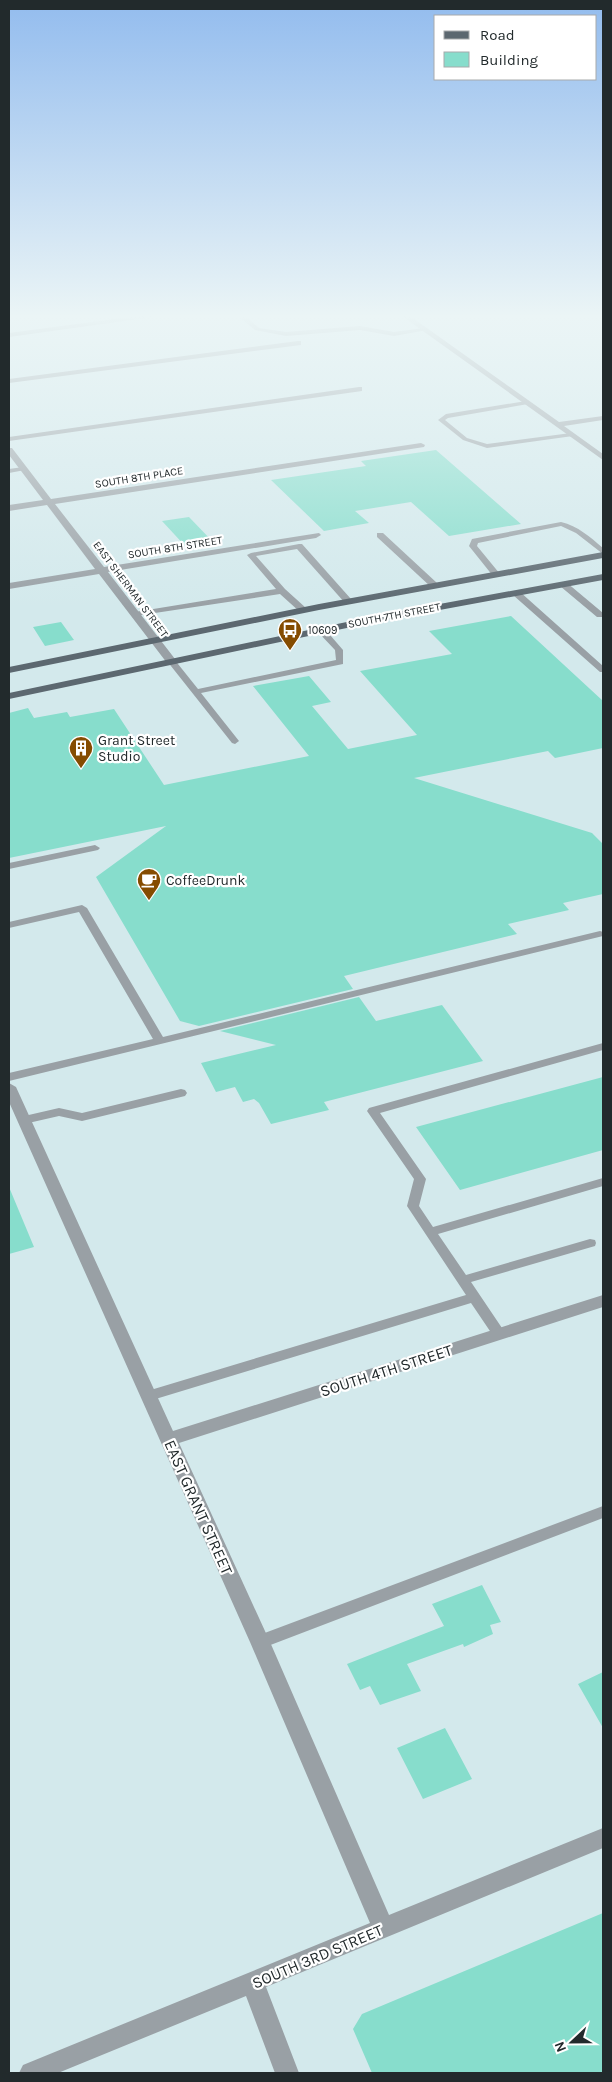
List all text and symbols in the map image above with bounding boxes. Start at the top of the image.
legend [434,15,597,80]
text: Road [480,26,515,44]
text: Building [480,51,538,69]
street label: SOUTH 8TH PLACE [94,464,184,491]
street label: SOUTH 8TH STREET [127,534,224,561]
street label: EAST SHERMAN STREET [90,539,171,640]
street label: SOUTH 7TH STREET [347,600,442,631]
bus stop icon: 10609 [277,617,303,651]
place label: 10609 [308,624,337,637]
place label: Grant Street Studio [98,732,175,765]
building icon: Grant Street Studio [68,735,94,769]
cafe icon: CoffeeDrunk [136,867,162,901]
place label: CoffeeDrunk [166,872,245,889]
street label: SOUTH 4TH STREET [318,1340,455,1401]
street label: EAST GRANT STREET [160,1437,237,1577]
street label: SOUTH 3RD STREET [249,1920,385,1993]
north arrow [547,2017,597,2067]
text: N [551,2039,570,2055]

